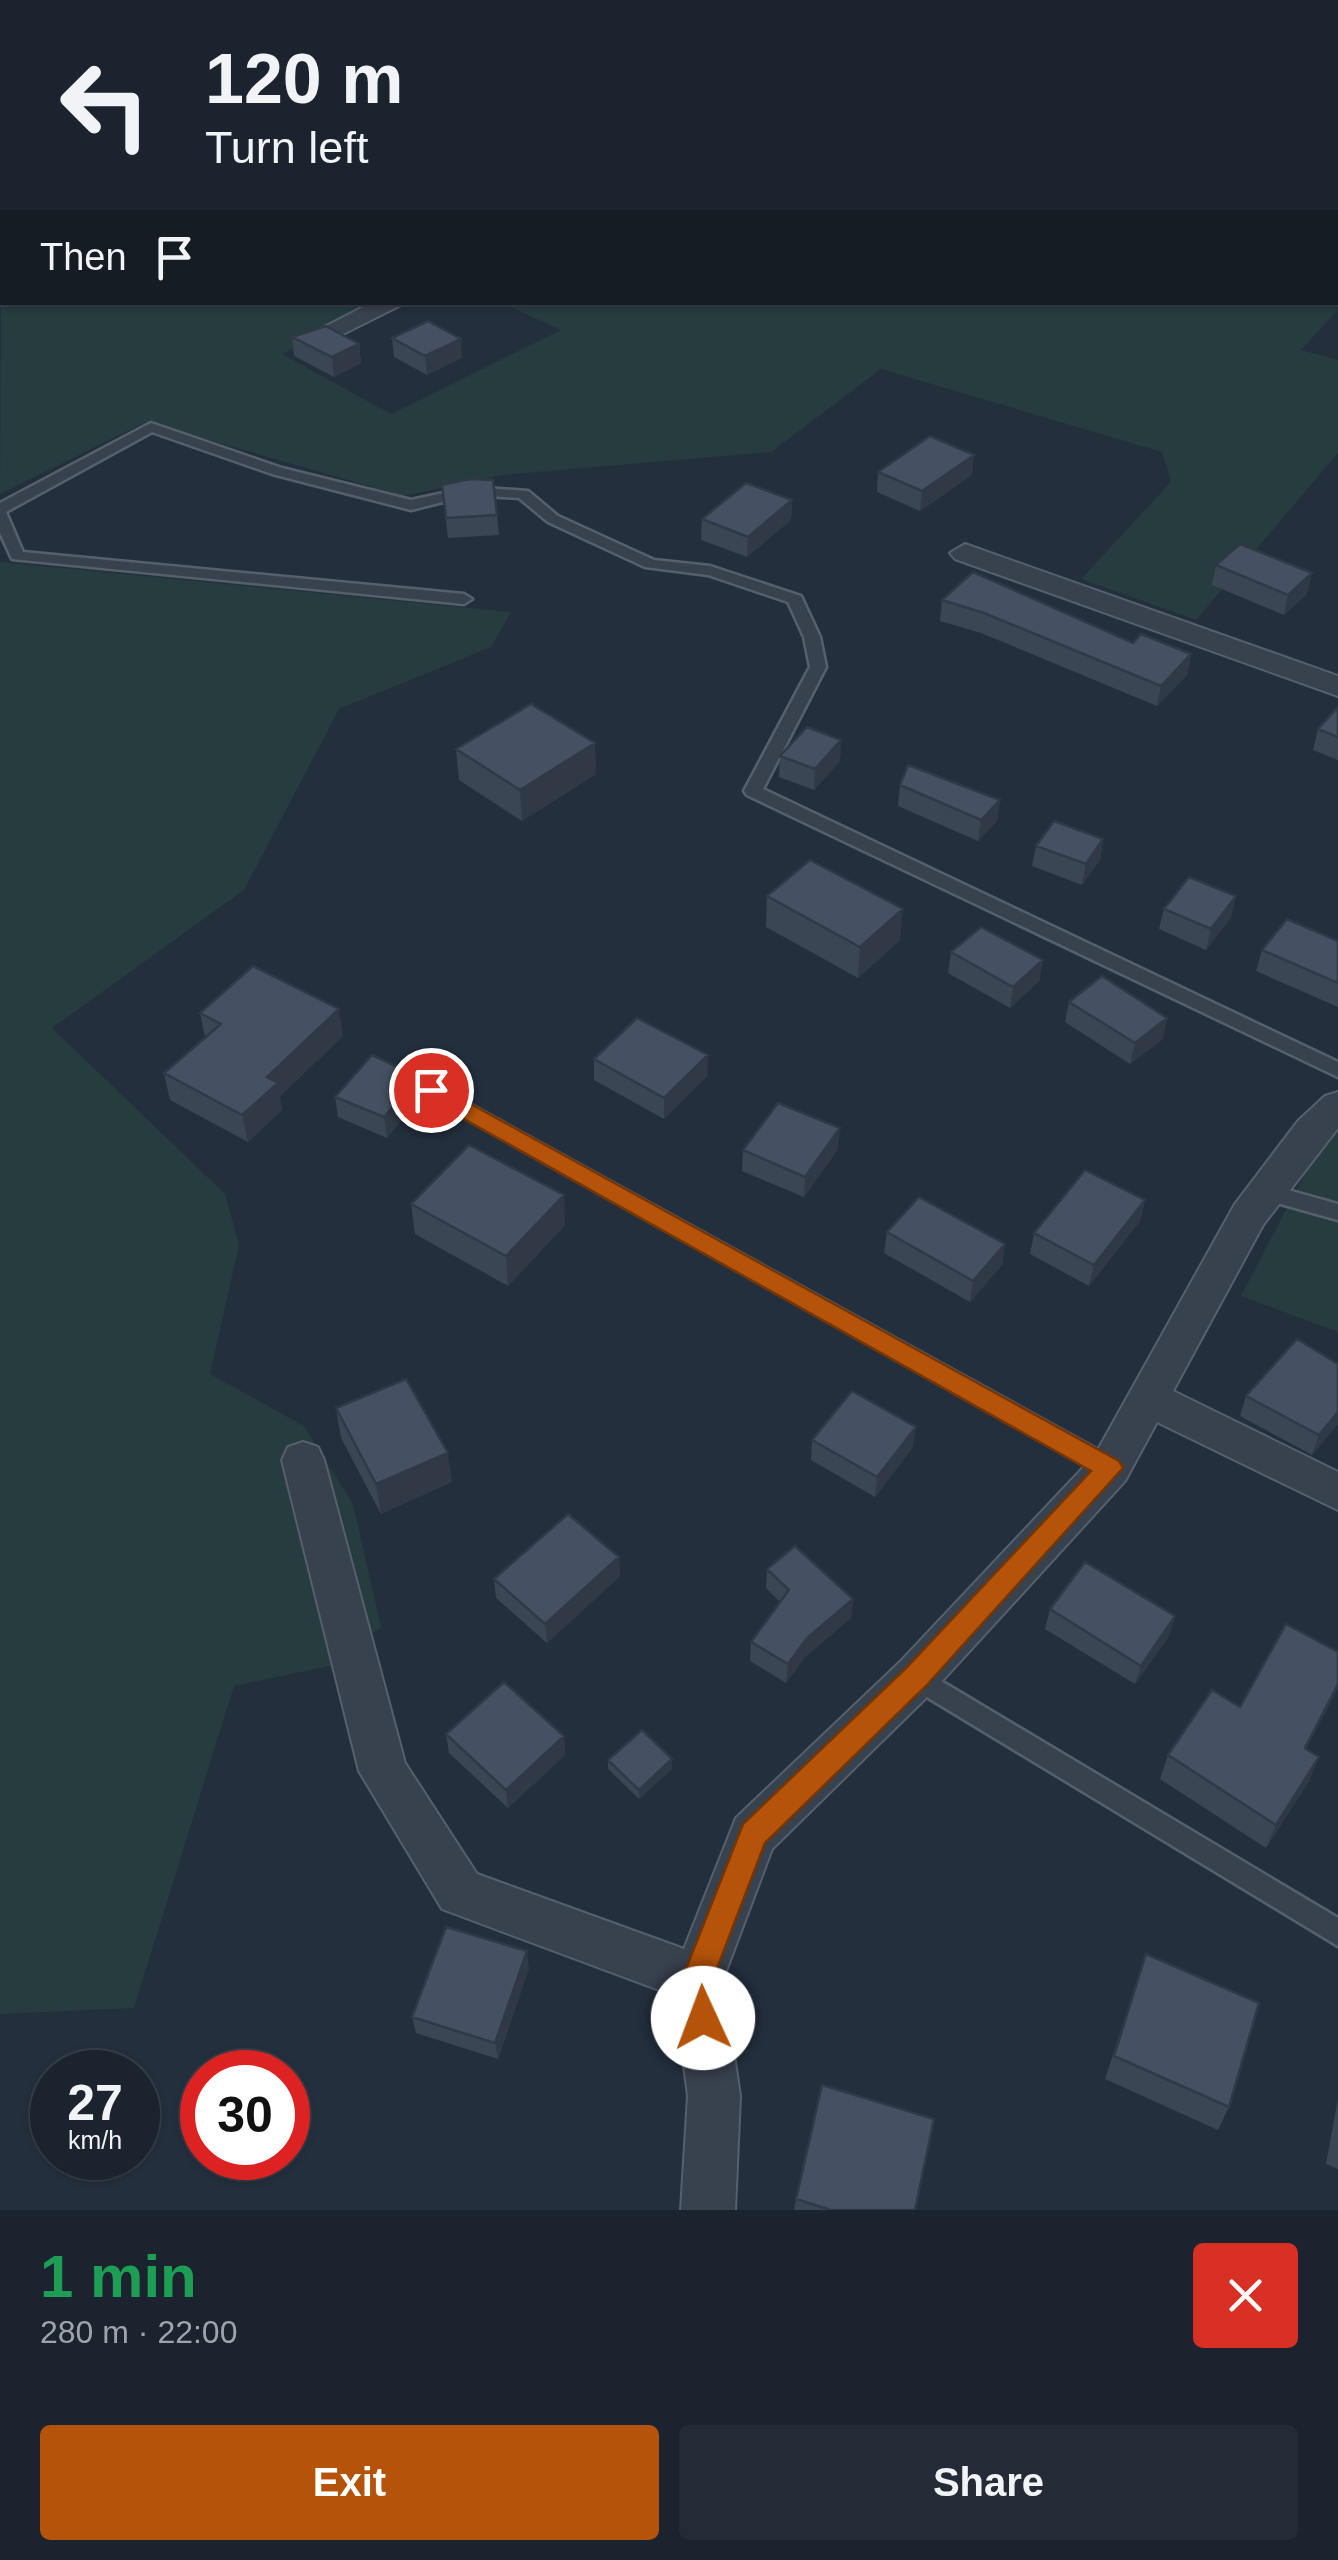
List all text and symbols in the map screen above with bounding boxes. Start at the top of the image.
icon: left [40,40,170,170]
text: 120 m [205,40,403,118]
text: Turn left [205,122,368,173]
icon: arrive [147,230,202,285]
text: Then [40,236,127,278]
pin [389,1048,474,1133]
icon: arrive [404,1063,459,1118]
position arrow [651,1966,755,2070]
speed limit sign: 30 [180,2050,310,2180]
text: 27 [67,2075,123,2131]
text: km/h [68,2126,122,2154]
text: 1 min [40,2243,197,2310]
button: close [1193,2243,1298,2348]
text: 280 m · 22:00 [40,2314,237,2350]
button: Exit [40,2425,659,2540]
button: Share [679,2425,1298,2540]

